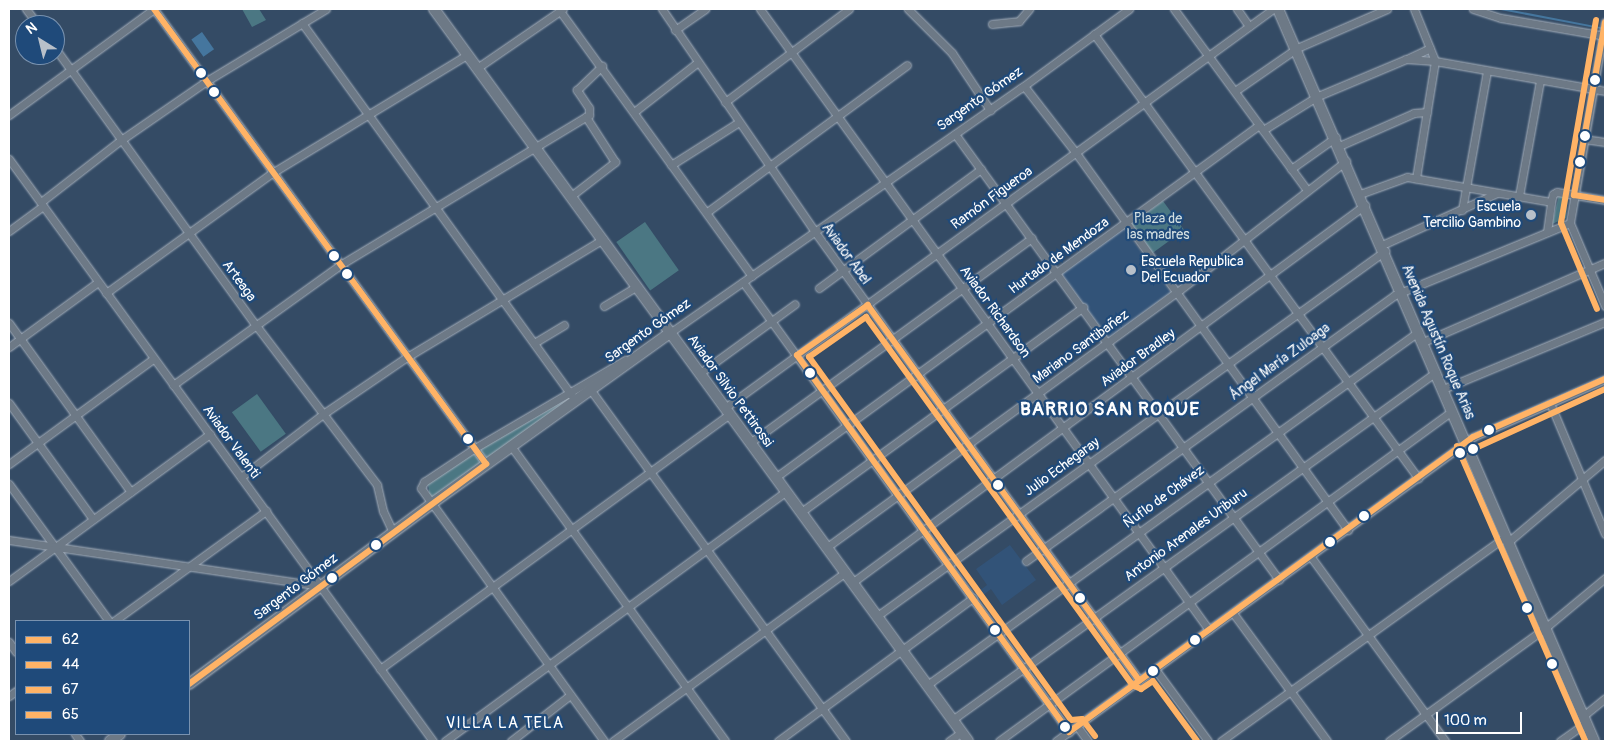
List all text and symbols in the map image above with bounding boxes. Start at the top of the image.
north arrow [15,15,65,65]
text: N [23,19,40,38]
street label: Sargento Gómez [934,63,1026,135]
unlabelled marker [196,68,206,78]
unlabelled marker [1590,75,1600,85]
unlabelled marker [209,87,219,97]
unlabelled marker [1580,131,1590,141]
unlabelled marker [1575,157,1585,167]
street label: Ramón Figueroa [948,163,1036,233]
place label: Escuela Tercilio Gambino [1423,199,1521,232]
marker: Escuela Tercilio Gambino [1525,209,1537,221]
park label: Plaza de las madres [1127,211,1189,243]
street label: Hurtado de Mendoza [1006,214,1112,298]
street label: Aviador Abel [818,220,874,288]
unlabelled marker [329,251,339,261]
place label: Escuela Republica Del Ecuador [1141,254,1243,286]
street label: Arteaga [218,257,260,305]
street label: Avenida Agustín Roque Arias [1398,262,1478,422]
street label: Aviador Richardson [956,263,1034,361]
marker: Escuela Republica Del Ecuador [1125,264,1137,276]
unlabelled marker [342,269,352,279]
street label: Sargento Gómez [602,295,694,367]
street label: Mariano Santibañez [1030,306,1132,388]
street label: Ángel María Zuloaga [1226,320,1334,404]
street label: Aviador Bradley [1097,325,1179,391]
street label: Aviador Silvio Pettirossi [684,332,776,450]
unlabelled marker [805,368,815,378]
district label: BARRIO SAN ROQUE [1018,399,1202,421]
street label: Aviador Valenti [199,402,263,482]
unlabelled marker [1484,425,1494,435]
unlabelled marker [463,434,473,444]
street label: Julio Echegaray [1021,434,1103,500]
unlabelled marker [1468,444,1478,454]
unlabelled marker [1455,448,1465,458]
street label: Ñuflo de Chávez [1120,462,1208,532]
unlabelled marker [993,480,1003,490]
street label: Antonio Arenales Uriburu [1121,485,1251,585]
unlabelled marker [1359,511,1369,521]
unlabelled marker [1325,537,1335,547]
unlabelled marker [371,540,381,550]
street label: Sargento Gómez [251,550,341,624]
unlabelled marker [327,573,337,583]
unlabelled marker [1075,593,1085,603]
unlabelled marker [1522,603,1532,613]
legend [15,620,190,735]
unlabelled marker [990,625,1000,635]
text: 62 [62,630,79,649]
unlabelled marker [1190,635,1200,645]
text: 44 [62,655,79,674]
unlabelled marker [1547,659,1557,669]
unlabelled marker [1148,666,1158,676]
text: 67 [62,680,79,699]
scale bar [1439,702,1525,734]
text: 65 [62,705,79,724]
text: 100 m [1444,711,1487,730]
district label: VILLA LA TELA [444,713,566,733]
unlabelled marker [1060,722,1070,732]

